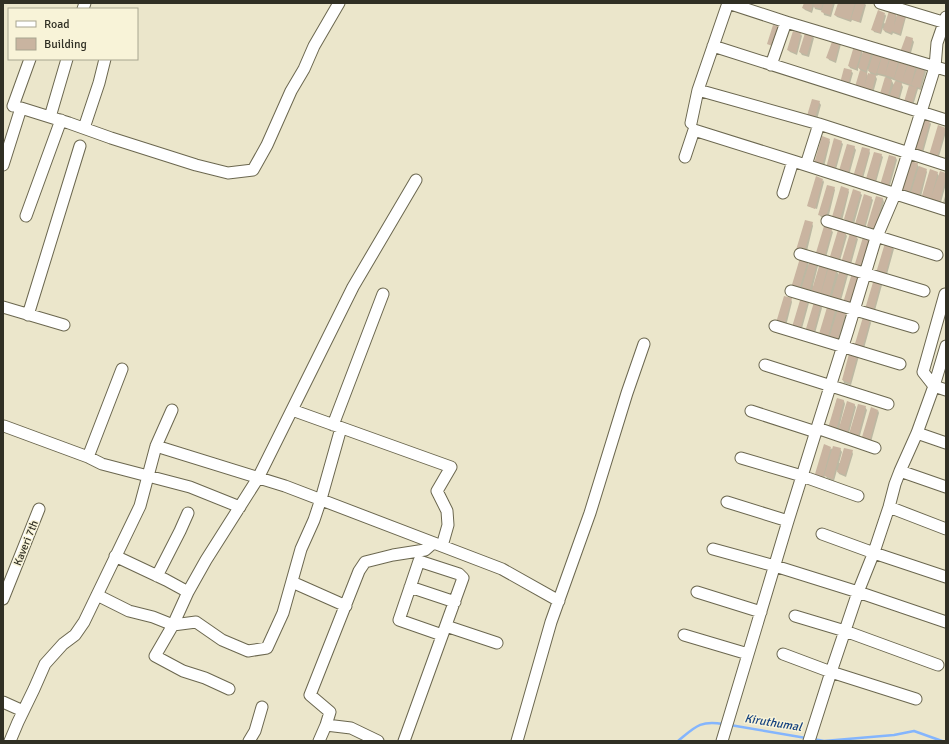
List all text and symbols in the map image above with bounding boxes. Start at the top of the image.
legend [8,8,138,60]
text: Road [44,17,70,32]
text: Building [44,37,87,52]
street label: Kaveri 7th [11,518,41,568]
water label: Kiruthumal [743,711,804,735]

